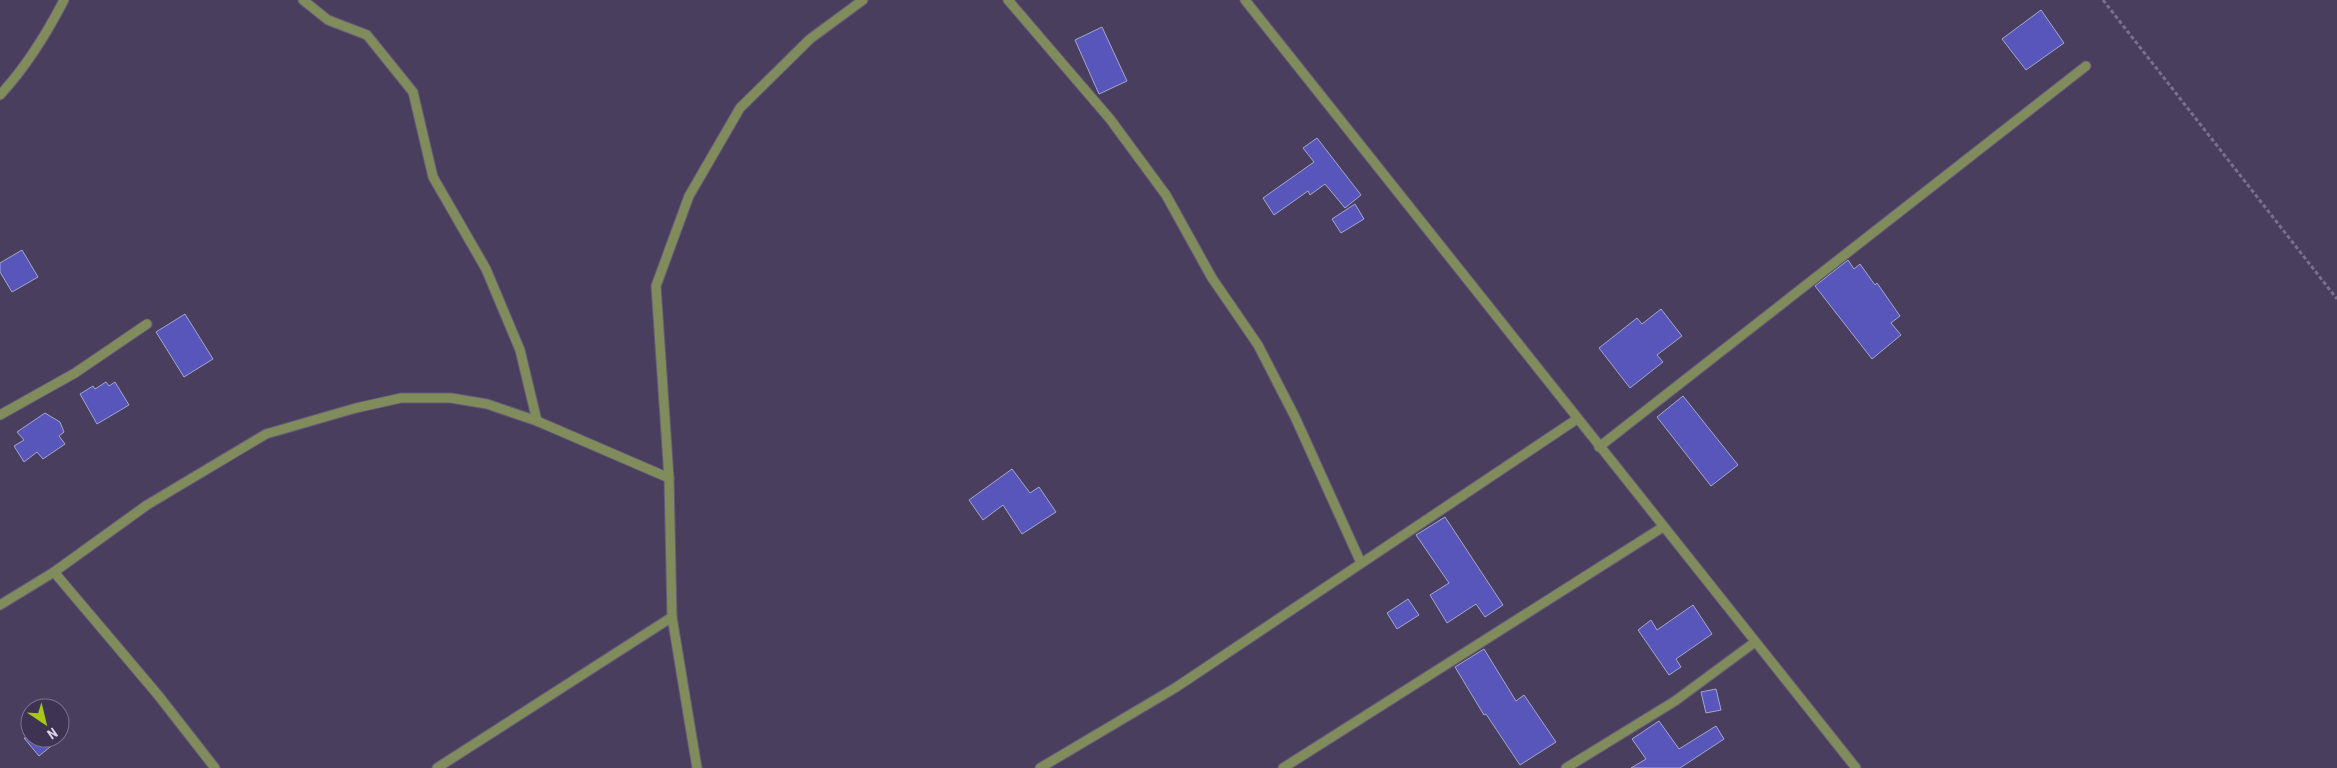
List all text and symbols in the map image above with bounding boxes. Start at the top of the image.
north arrow [20,698,70,748]
text: N [44,725,61,743]

